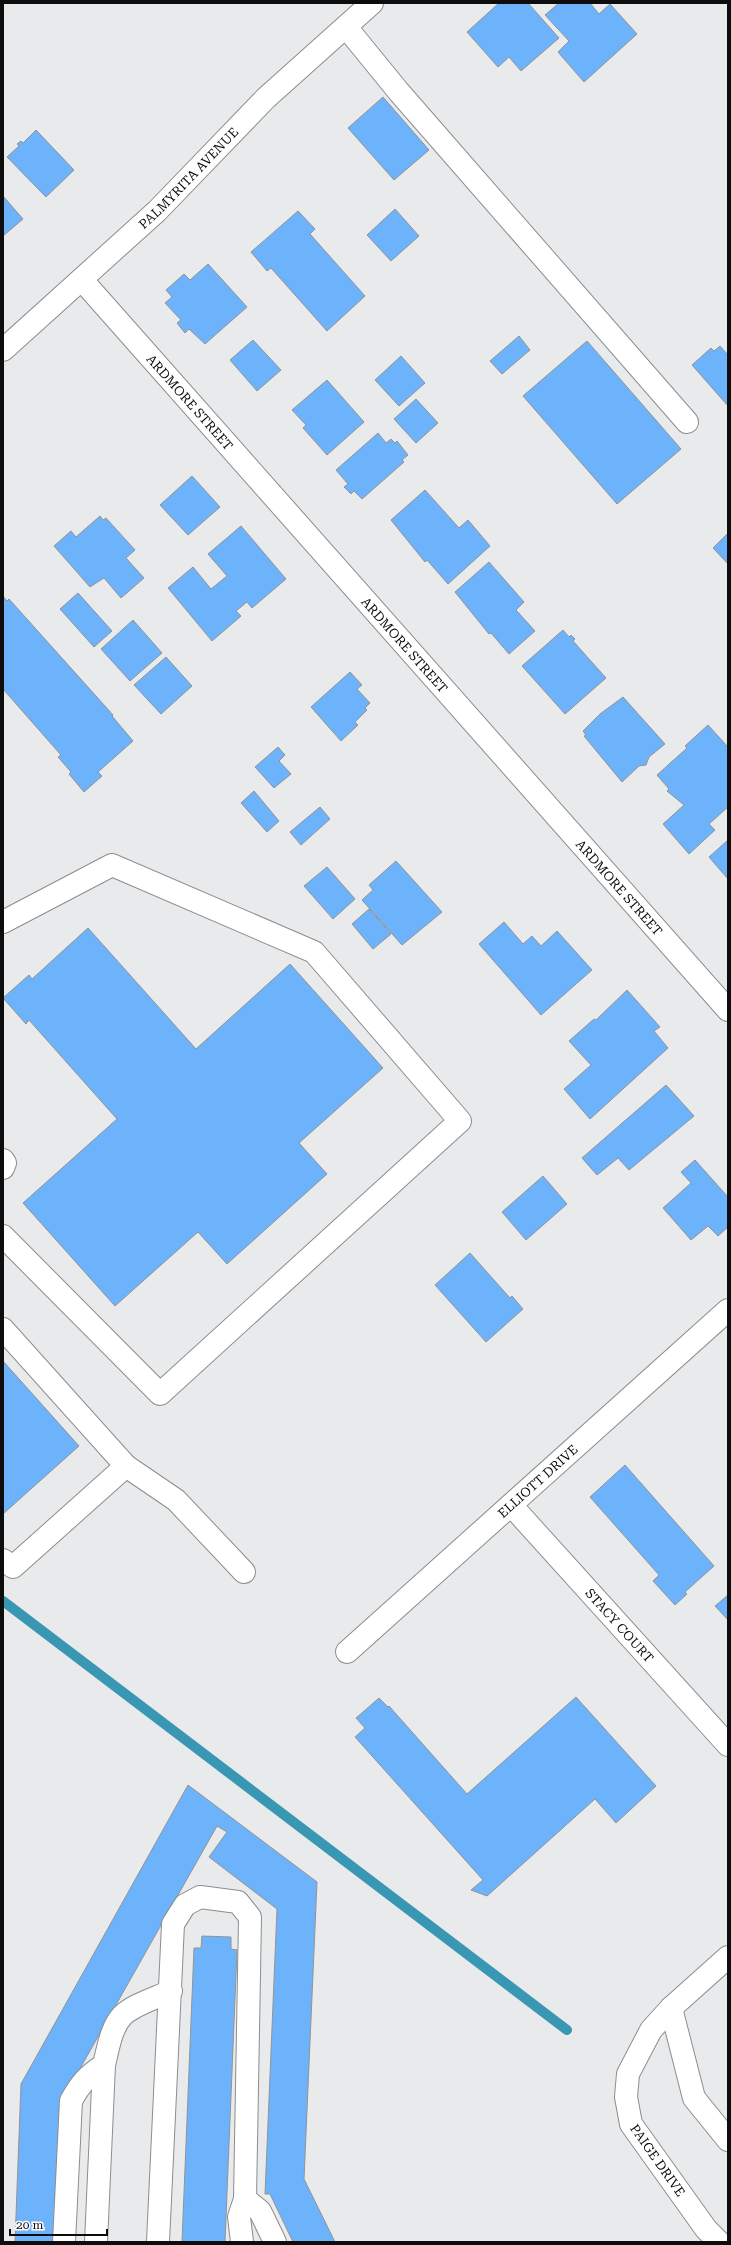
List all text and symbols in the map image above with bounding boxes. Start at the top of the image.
street label: PALMYRITA AVENUE [136,124,242,232]
street label: ARDMORE STREET [143,352,236,453]
street label: ARDMORE STREET [358,594,451,696]
street label: ARDMORE STREET [573,837,665,939]
street label: ELLIOTT DRIVE [495,1442,581,1521]
street label: STACY COURT [582,1586,657,1666]
street label: PAIGE DRIVE [627,2121,688,2199]
scale bar [10,2211,107,2237]
text: 20 m [16,2218,43,2232]

